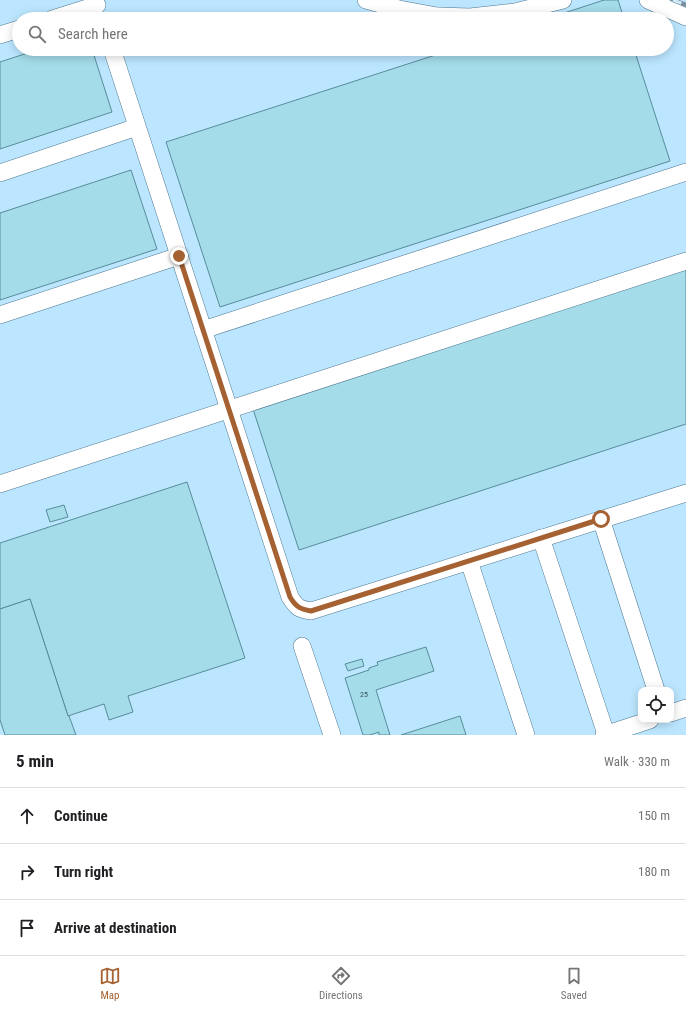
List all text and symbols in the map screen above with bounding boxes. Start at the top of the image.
search box [12,12,674,56]
icon: search [26,23,48,45]
text: Search here [58,25,128,43]
route end [170,247,188,265]
route start [592,510,610,528]
map controls [638,687,674,723]
button: locate [638,687,674,723]
house number: 25 [360,690,368,699]
text: 5 min [16,751,54,771]
text: Walk · 330 m [604,754,670,769]
icon: ahead [16,805,38,827]
text: Continue [54,807,108,825]
text: 150 m [638,808,670,823]
icon: right [16,861,38,883]
text: Turn right [54,863,113,881]
text: 180 m [638,864,670,879]
icon: arrive [16,917,38,939]
text: Arrive at destination [54,919,177,937]
tab: Map [99,965,121,1002]
tab: Directions [319,965,363,1002]
tab: Saved [561,965,587,1002]

